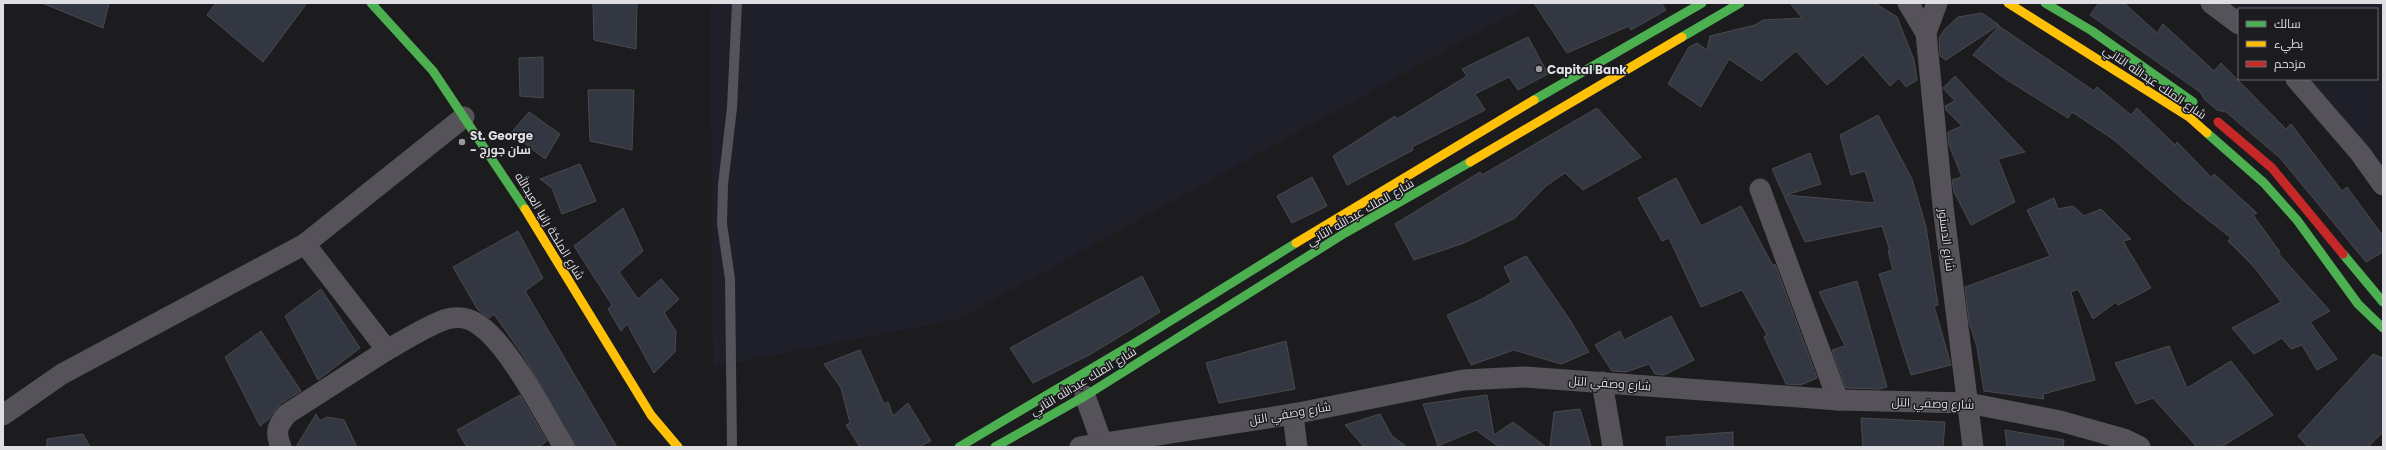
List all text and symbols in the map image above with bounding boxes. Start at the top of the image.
legend [2238,8,2378,80]
text: سالك [2274,15,2301,32]
text: بطيء [2274,35,2303,54]
street label: شارع الملك عبدالله الثاني [2099,41,2210,125]
text: مزدحم [2274,55,2306,72]
place label: Capital Bank [1547,61,1627,78]
marker: Capital Bank [1534,64,1544,74]
place label: St. George - سان جورج [470,127,534,159]
marker: St. George - سان جورج [457,137,467,147]
street label: شارع الملكة رانيا العبدالله [511,169,589,283]
street label: شارع الملك عبدالله الثاني [1303,174,1418,251]
street label: شارع الدستور [1935,207,1959,272]
street label: شارع الملك عبدالله الثاني [1027,342,1140,421]
street label: شارع وصفي التل [1568,372,1652,396]
street label: شارع وصفي التل [1891,393,1975,415]
street label: شارع وصفي التل [1248,397,1333,431]

